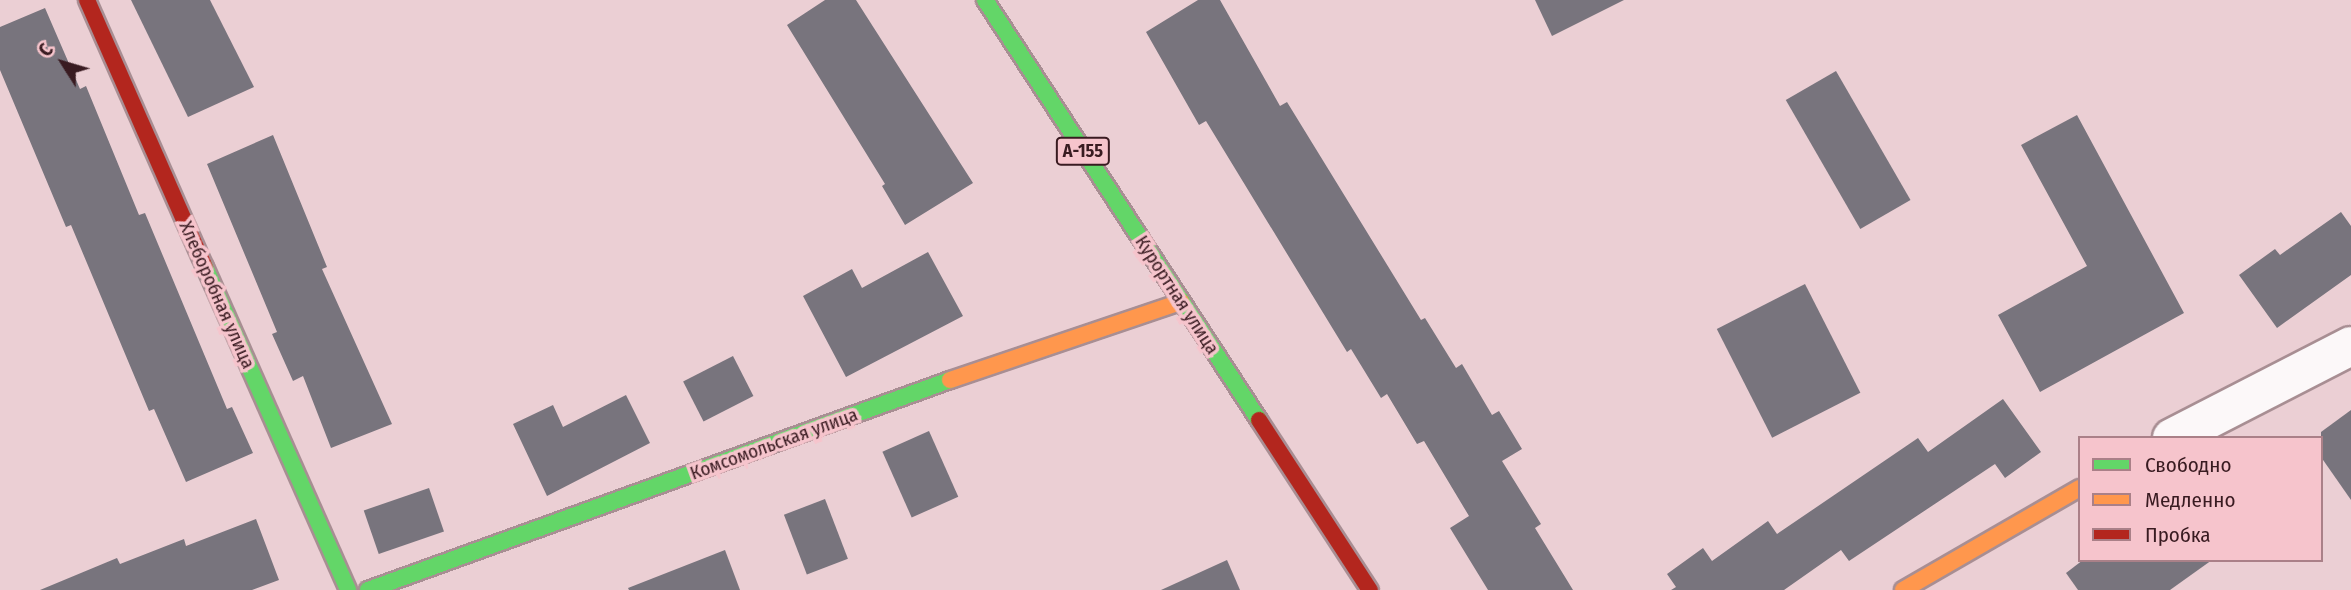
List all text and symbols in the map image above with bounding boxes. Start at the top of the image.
north arrow [28,28,98,98]
text: С [34,39,58,61]
road number: А-155 [1055,136,1111,166]
street label: Хлеборобная улица [174,218,260,372]
street label: Курортная улица [1130,231,1224,359]
street label: Комсомольская улица [687,403,861,485]
legend [2078,436,2323,562]
text: Свободно [2145,452,2231,478]
text: Медленно [2145,487,2235,513]
text: Пробка [2145,522,2211,548]

